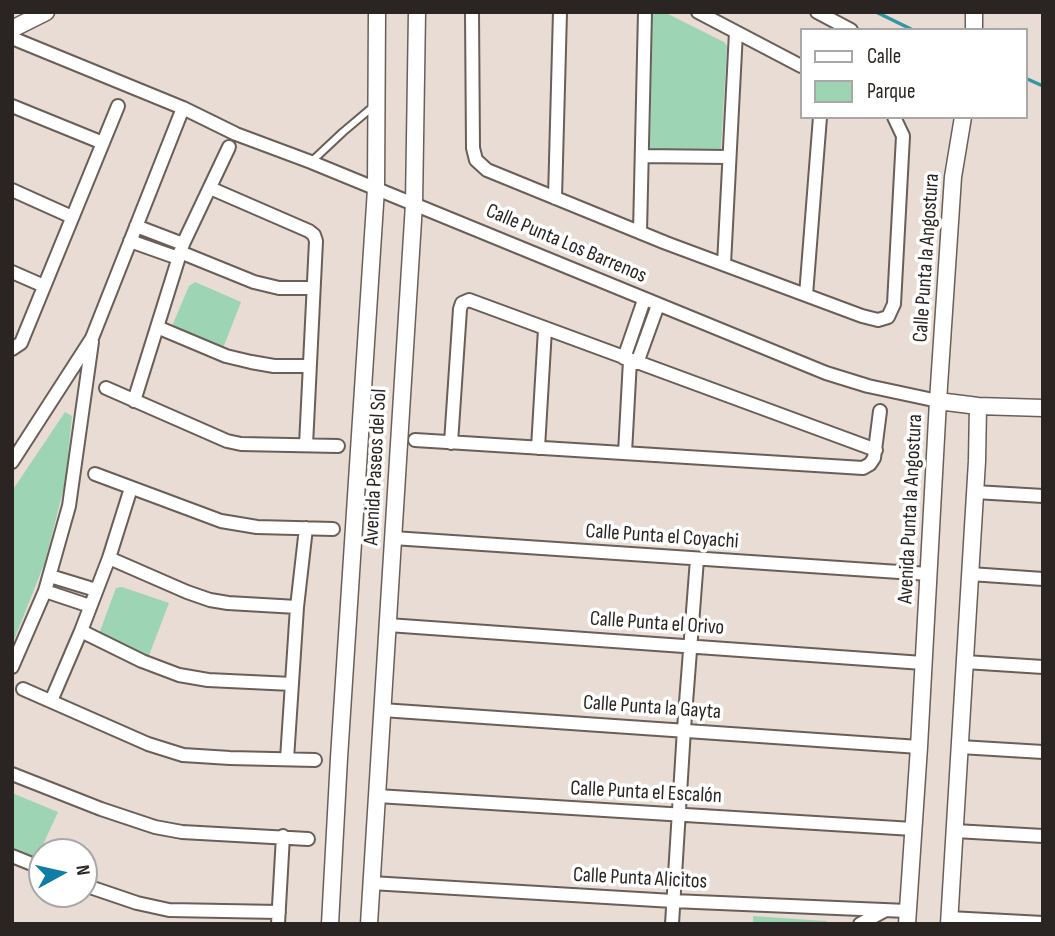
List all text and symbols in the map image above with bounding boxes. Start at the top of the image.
legend [800,28,1027,119]
text: Calle [867,44,901,69]
text: Parque [867,79,915,104]
street label: Calle Punta la Angostura [909,173,945,343]
street label: Calle Punta Los Barrenos [482,199,650,289]
street label: Avenida Paseos del Sol [359,388,393,546]
street label: Avenida Punta la Angostura [893,414,929,604]
street label: Calle Punta el Coyachi [585,519,739,555]
street label: Calle Punta el Orivo [589,607,725,641]
street label: Calle Punta la Gayta [582,691,722,725]
street label: Calle Punta el Escalón [570,776,722,810]
north arrow [28,838,98,908]
street label: Calle Punta Alicitos [572,863,708,895]
text: N [70,864,94,877]

